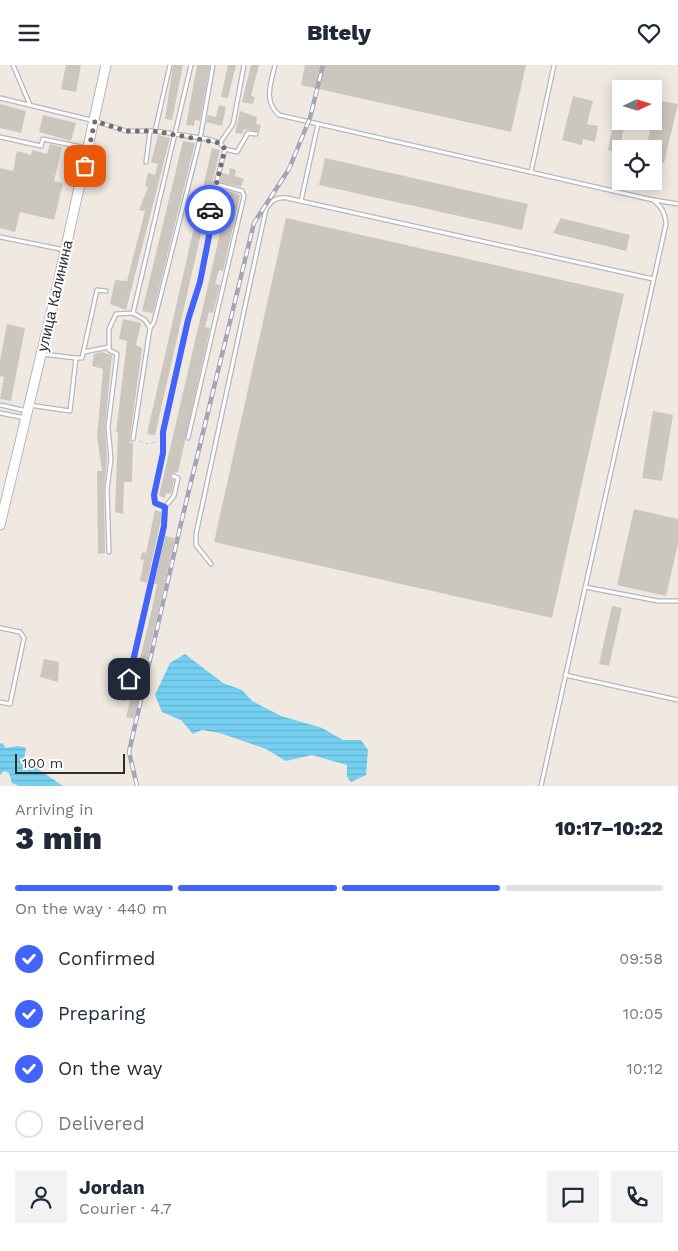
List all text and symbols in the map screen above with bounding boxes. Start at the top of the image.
icon: menu [15,19,43,47]
icon: heart [635,19,663,47]
text: Bitely [307,20,371,45]
north arrow [612,80,662,130]
map controls [612,80,662,190]
button: locate [612,140,662,190]
pin [64,145,106,187]
icon: bag [71,152,99,180]
courier [185,185,235,235]
icon: car [196,196,224,224]
street label: улица Калинина [33,238,77,353]
pin [108,658,150,700]
icon: home [115,665,143,693]
scale bar [15,751,125,774]
text: 100 m [22,755,63,771]
text: Arriving in [15,800,93,819]
text: 10:17–10:22 [555,817,663,840]
text: 3 min [15,819,102,857]
text: On the way · 440 m [15,899,167,918]
icon: check [15,945,43,973]
text: Confirmed [58,947,155,970]
text: 09:58 [619,949,663,968]
icon: check [15,1000,43,1028]
text: Preparing [58,1002,145,1025]
text: 10:05 [623,1004,663,1023]
icon: check [15,1055,43,1083]
text: On the way [58,1057,162,1080]
text: 10:12 [627,1059,663,1078]
text: Delivered [58,1112,145,1135]
button: person [15,1171,67,1223]
button: chat [547,1171,599,1223]
button: phone [611,1171,663,1223]
text: Jordan [79,1176,145,1199]
text: Courier · 4.7 [79,1199,172,1218]

